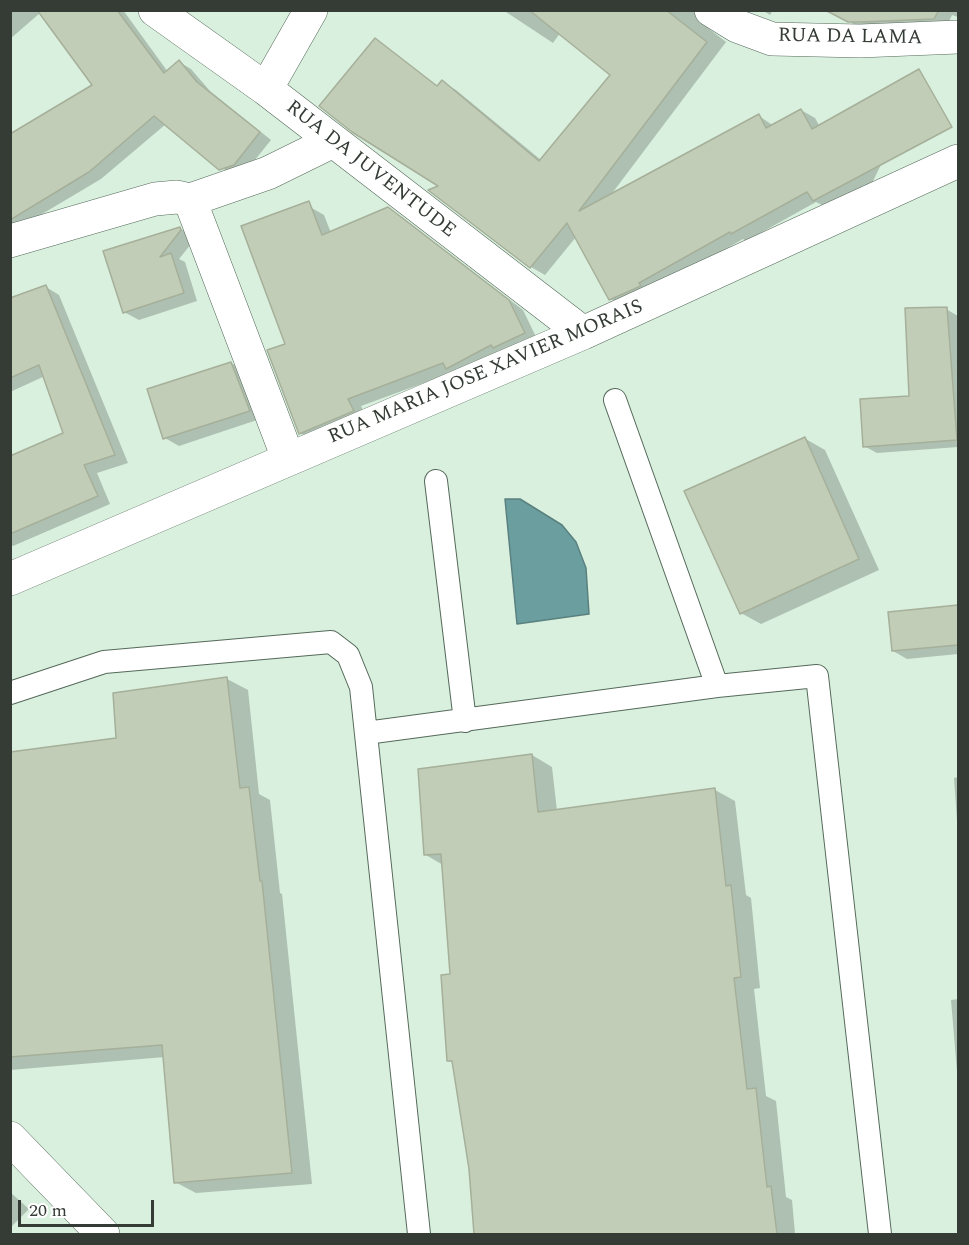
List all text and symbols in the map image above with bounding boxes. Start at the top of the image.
street label: RUA DA LAMA [778,25,922,51]
street label: RUA DA JUVENTUDE [280,96,460,244]
street label: RUA MARIA JOSE XAVIER MORAIS [325,296,647,450]
scale bar [21,1188,158,1226]
text: 20 m [29,1197,67,1224]

